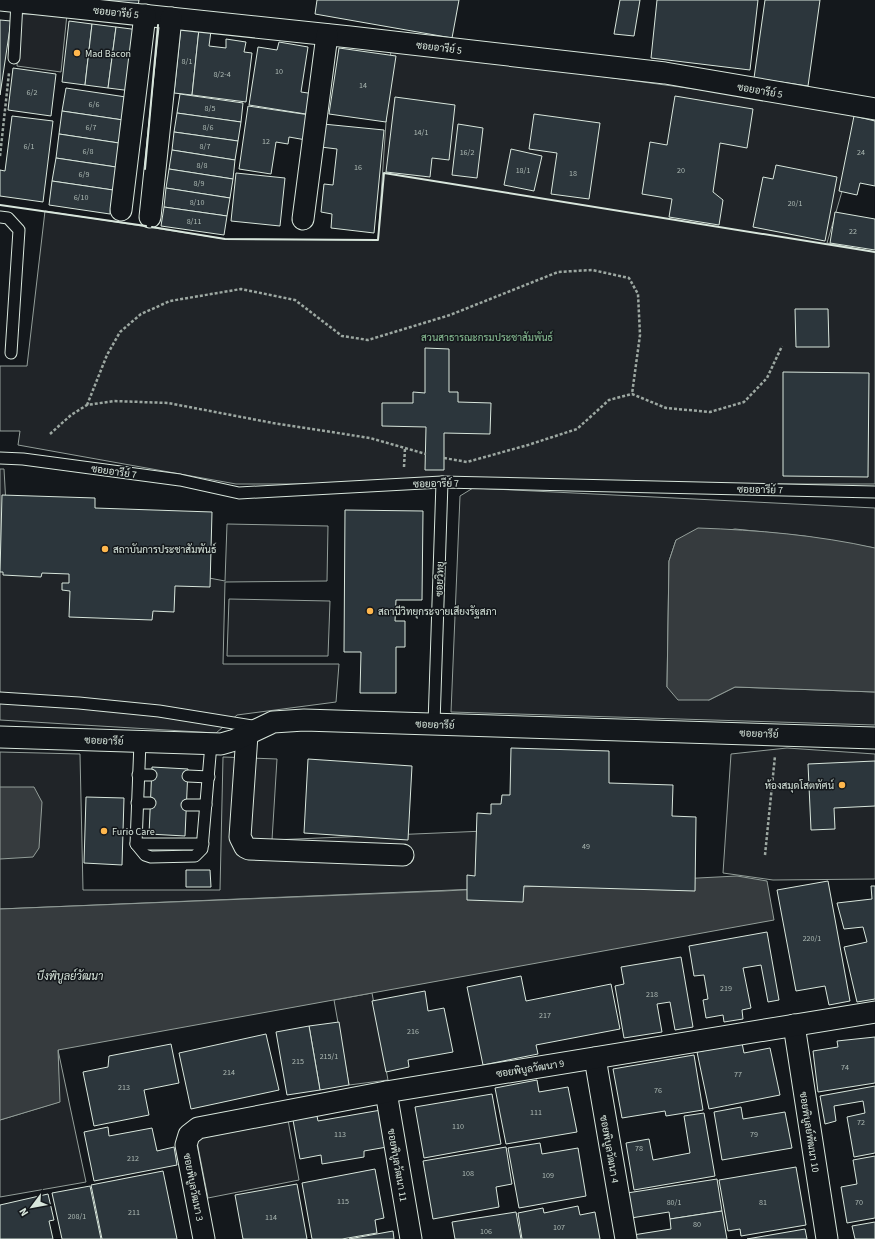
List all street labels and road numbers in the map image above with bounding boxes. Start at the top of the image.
street label: ซอยอารีย์ 5 [92,3,140,22]
street label: ซอยอารีย์ 5 [415,37,463,58]
street label: ซอยอารีย์ 5 [736,79,784,102]
street label: ซอยอารีย์ 7 [90,461,138,482]
street label: ซอยอารีย์ 7 [413,476,459,491]
street label: ซอยอารีย์ 7 [737,482,783,497]
street label: ซอยวิทยุ [432,561,448,597]
street label: ซอยอารีย์ [415,716,455,733]
street label: ซอยอารีย์ [739,725,779,742]
street label: ซอยอารีย์ [84,732,124,749]
street label: ซอยพิบูลวัฒนา 9 [495,1057,565,1081]
street label: ซอยพิบูลย์พัฒนา 10 [796,1091,823,1174]
street label: ซอยพิบูลวัฒนา 4 [596,1114,622,1184]
street label: ซอยพิบูลวัฒนา 11 [384,1128,410,1203]
street label: ซอยพิบูลวัฒนา 3 [180,1152,206,1222]

